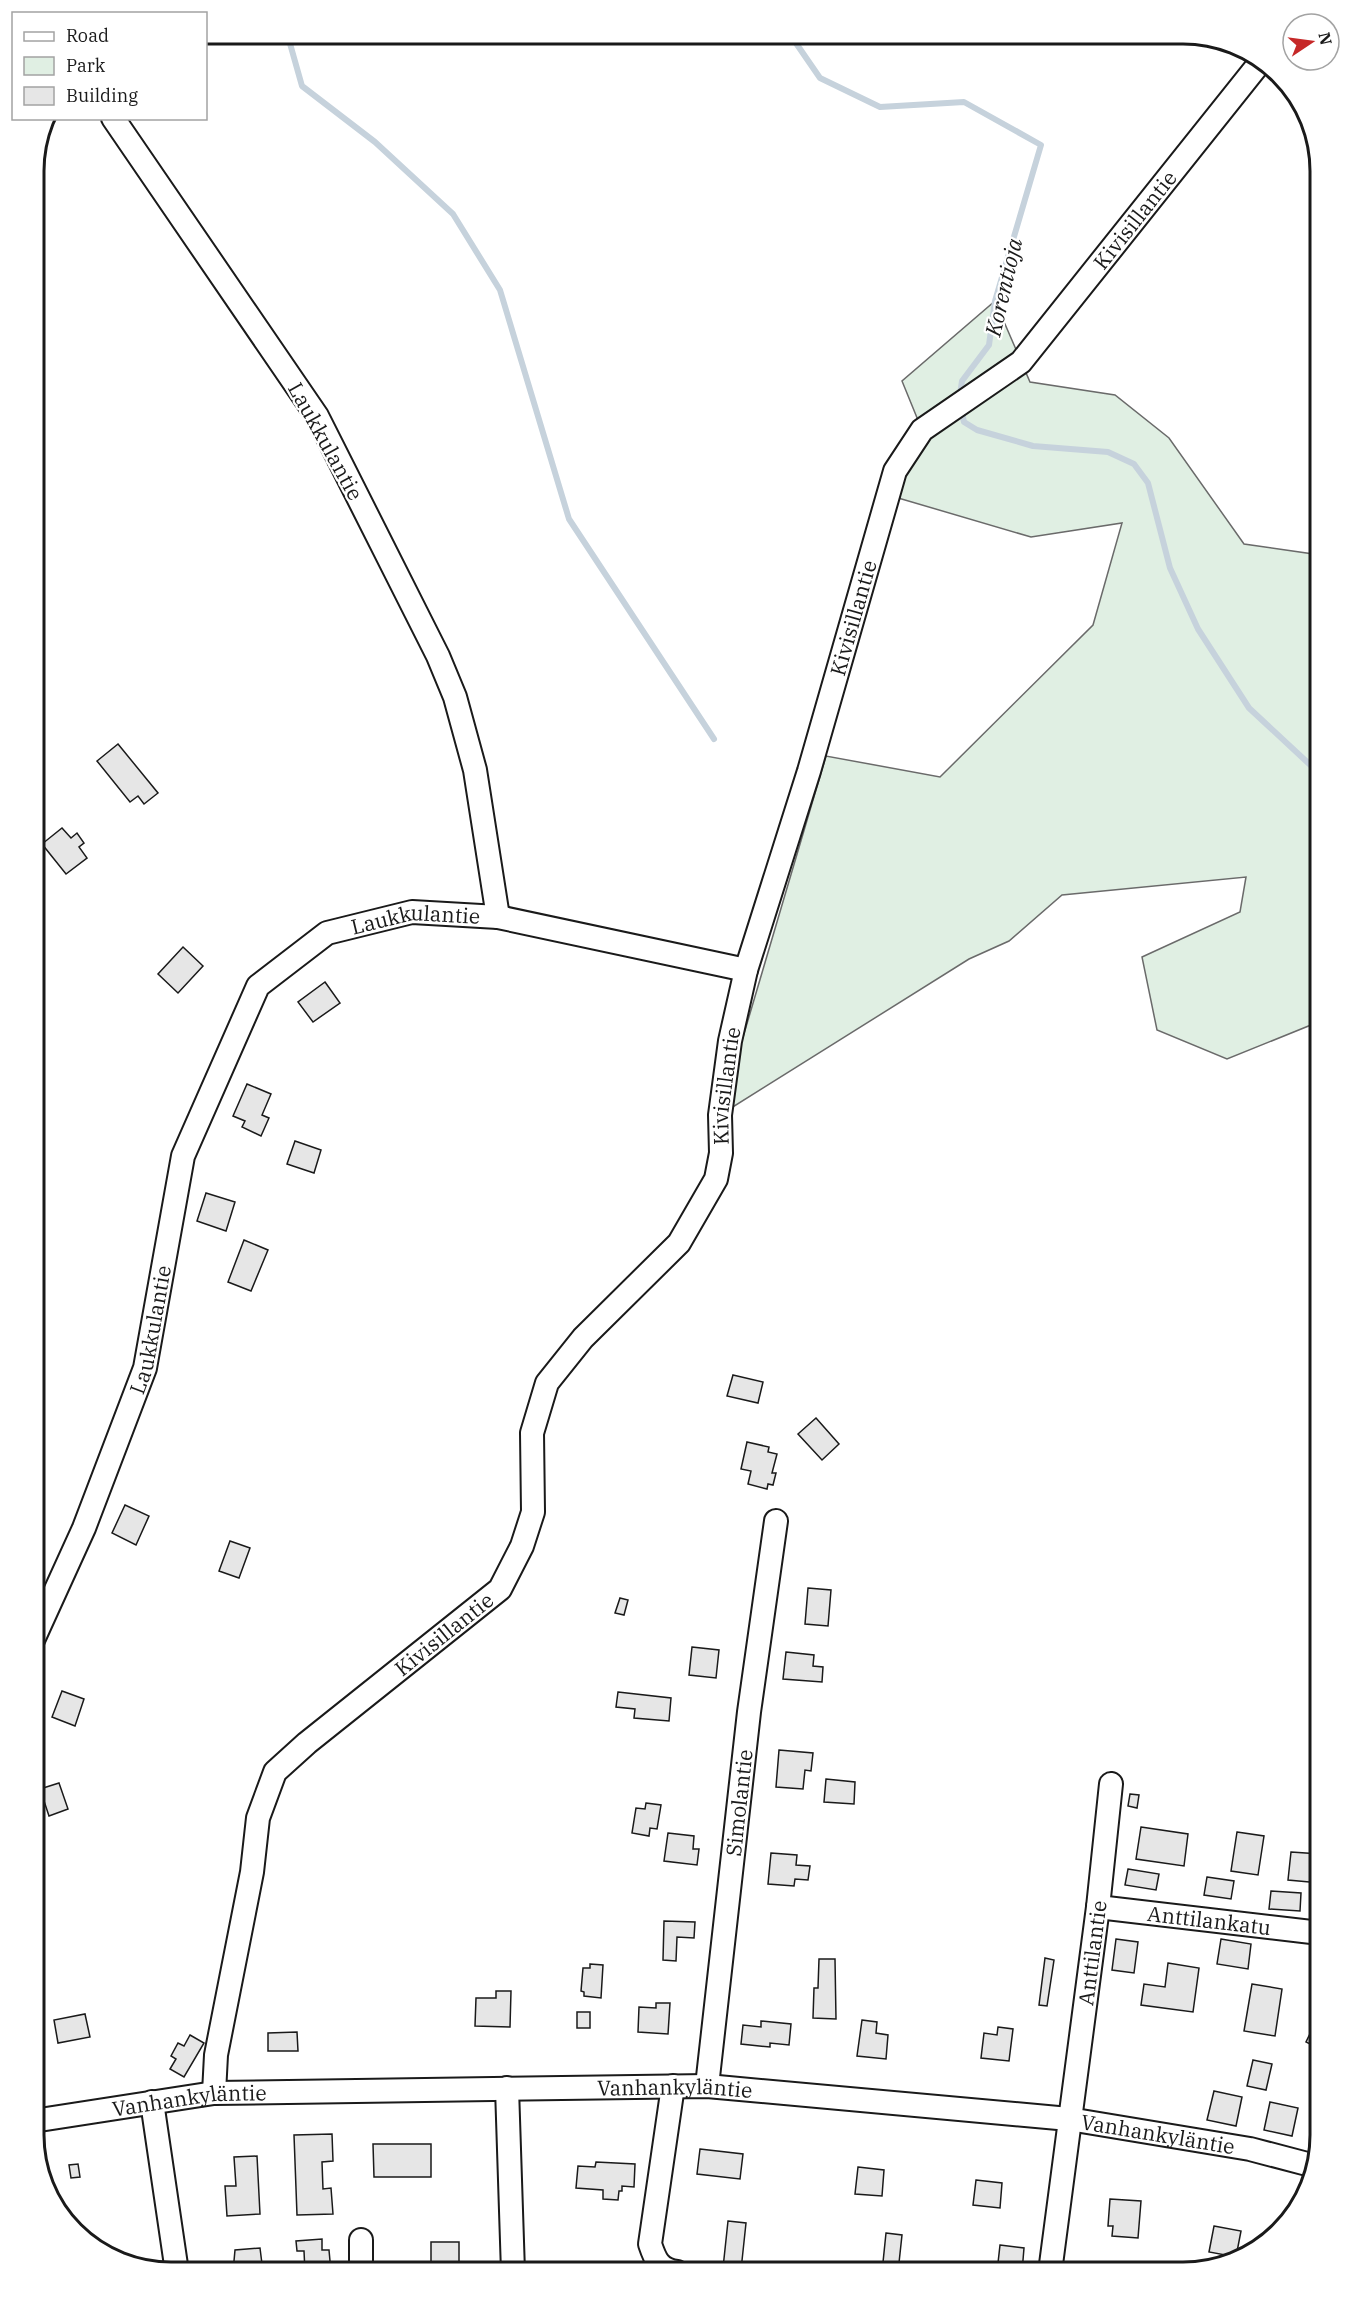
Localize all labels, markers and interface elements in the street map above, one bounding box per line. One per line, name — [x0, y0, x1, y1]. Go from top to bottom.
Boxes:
legend — [12, 12, 207, 120]
north arrow — [1281, 12, 1341, 72]
text: Road — [66, 24, 109, 47]
text: N — [1314, 30, 1337, 47]
text: Park — [66, 54, 106, 77]
text: Building — [66, 84, 138, 107]
street label: Kivisillantie — [1087, 164, 1183, 275]
water label: Korentioja — [977, 235, 1028, 340]
street label: Laukkulantie — [282, 377, 370, 505]
street label: Kivisillantie — [823, 557, 883, 679]
street label: Laukkulantie — [348, 898, 481, 941]
street label: Kivisillantie — [706, 1024, 747, 1145]
street label: Laukkulantie — [122, 1263, 177, 1398]
street label: Kivisillantie — [388, 1586, 499, 1682]
street label: Simolantie — [719, 1748, 759, 1858]
street label: Anttilantie — [1071, 1899, 1113, 2007]
street label: Anttilankatu — [1146, 1899, 1273, 1941]
street label: Vanhankyläntie — [597, 2072, 754, 2104]
street label: Vanhankyläntie — [110, 2078, 267, 2123]
street label: Vanhankyläntie — [1079, 2107, 1237, 2160]

